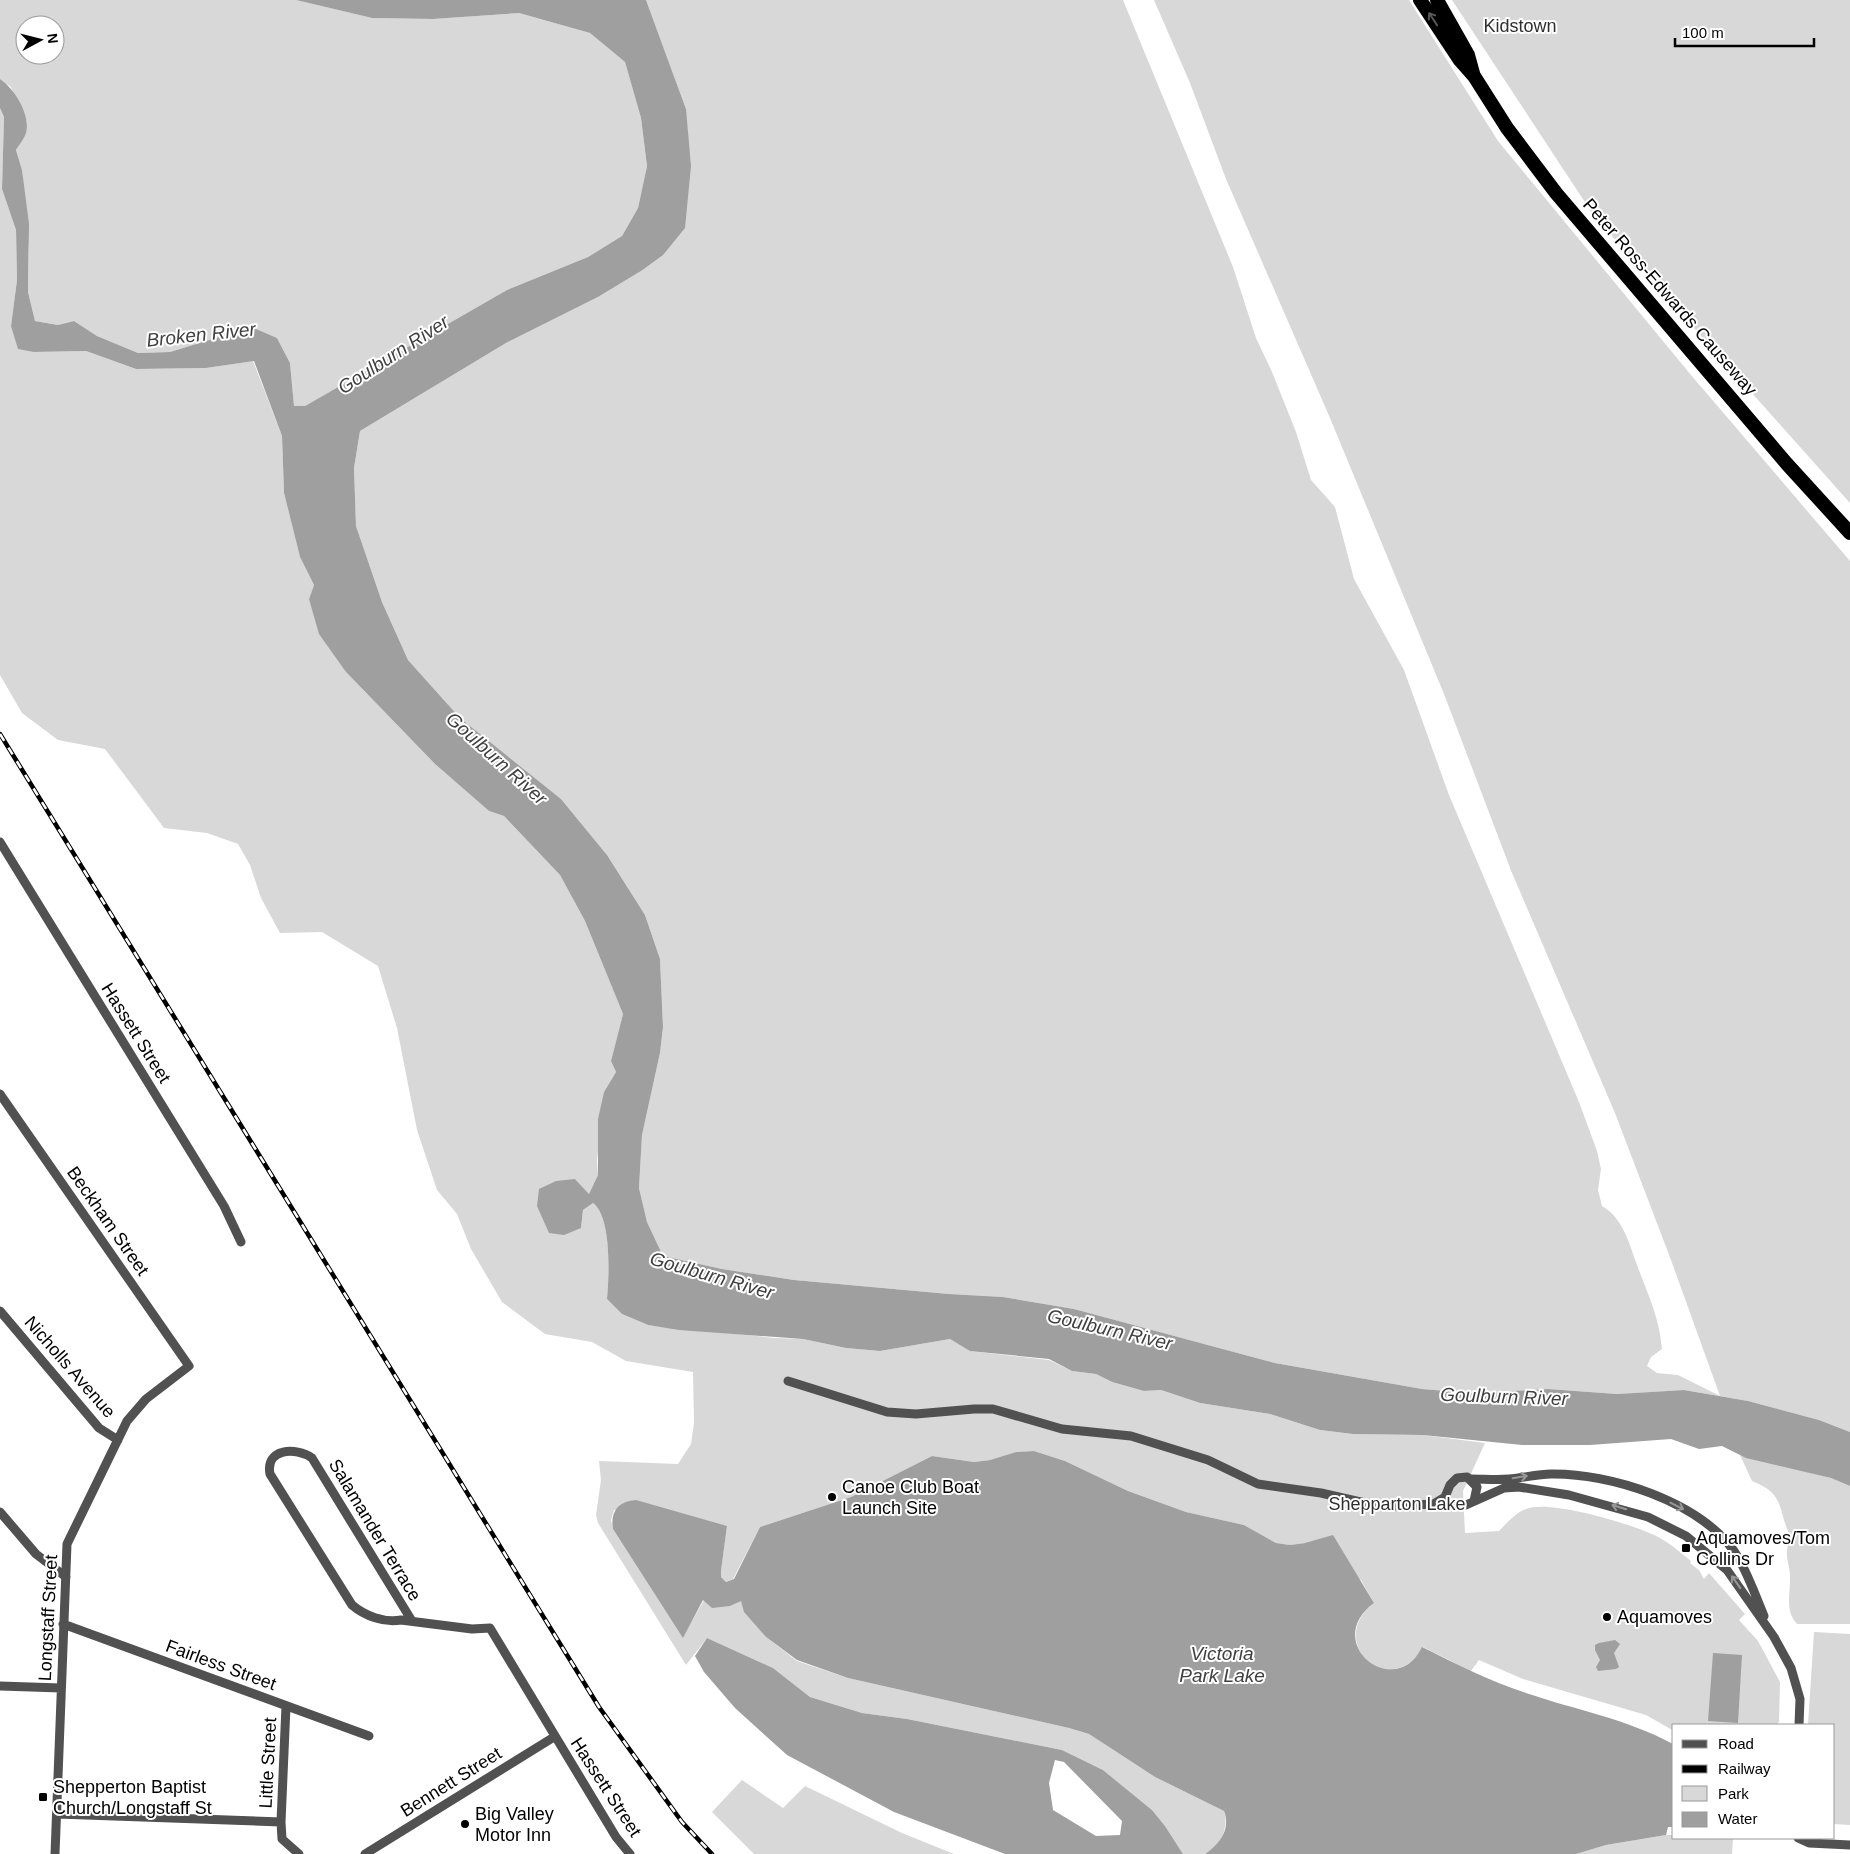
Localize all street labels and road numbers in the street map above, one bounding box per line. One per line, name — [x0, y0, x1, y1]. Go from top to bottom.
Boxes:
street label: Peter Ross-Edwards Causeway — [1579, 195, 1761, 399]
street label: Hassett Street — [97, 979, 175, 1087]
street label: Beckham Street — [63, 1163, 153, 1279]
street label: Nicholls Avenue — [21, 1312, 119, 1422]
street label: Salamander Terrace — [325, 1456, 425, 1604]
street label: Longstaff Street — [35, 1554, 61, 1682]
street label: Fairless Street — [163, 1636, 279, 1694]
street label: Little Street — [256, 1717, 280, 1809]
street label: Hassett Street — [567, 1734, 645, 1840]
street label: Bennett Street — [397, 1743, 505, 1821]

